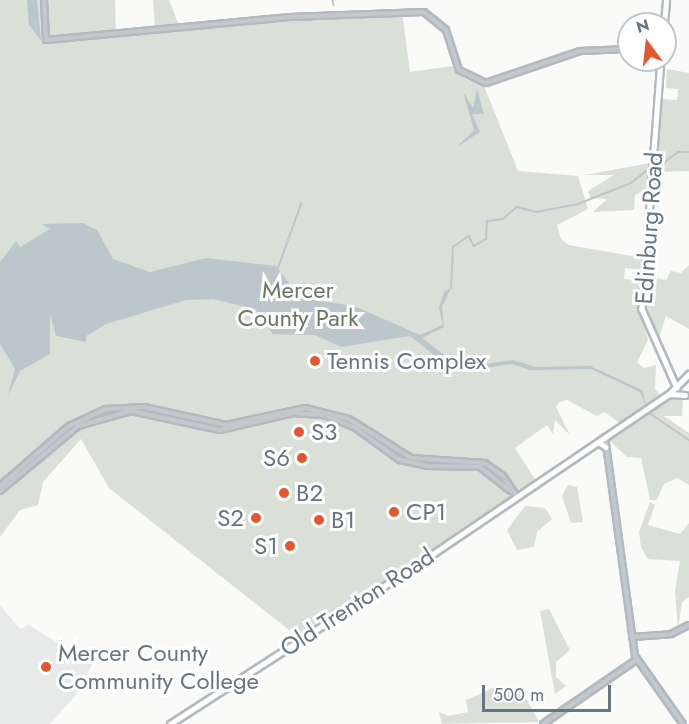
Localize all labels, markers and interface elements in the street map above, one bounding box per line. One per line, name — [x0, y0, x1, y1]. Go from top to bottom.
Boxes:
north arrow — [617, 12, 677, 72]
text: N — [634, 13, 652, 39]
street label: Edinburg Road — [629, 151, 669, 305]
park label: Mercer County Park — [237, 276, 359, 332]
place label: Tennis Complex — [327, 347, 486, 375]
marker: Tennis Complex — [308, 354, 322, 368]
place label: S3 — [311, 418, 337, 446]
marker: S3 — [292, 425, 306, 439]
place label: S6 — [263, 444, 290, 472]
marker: S6 — [295, 451, 309, 465]
place label: B2 — [296, 479, 323, 507]
marker: B2 — [277, 486, 291, 500]
place label: CP1 — [406, 498, 446, 526]
place label: S2 — [217, 504, 244, 532]
marker: CP1 — [387, 505, 401, 519]
place label: B1 — [331, 506, 355, 534]
marker: S2 — [249, 511, 263, 525]
marker: B1 — [312, 513, 326, 527]
place label: S1 — [254, 532, 278, 560]
marker: S1 — [283, 539, 297, 553]
street label: Old Trenton Road — [275, 541, 439, 663]
place label: Mercer County Community College — [58, 639, 259, 695]
marker: Mercer County Community College — [39, 660, 53, 674]
scale bar — [485, 673, 614, 711]
text: 500 m — [493, 682, 544, 708]

